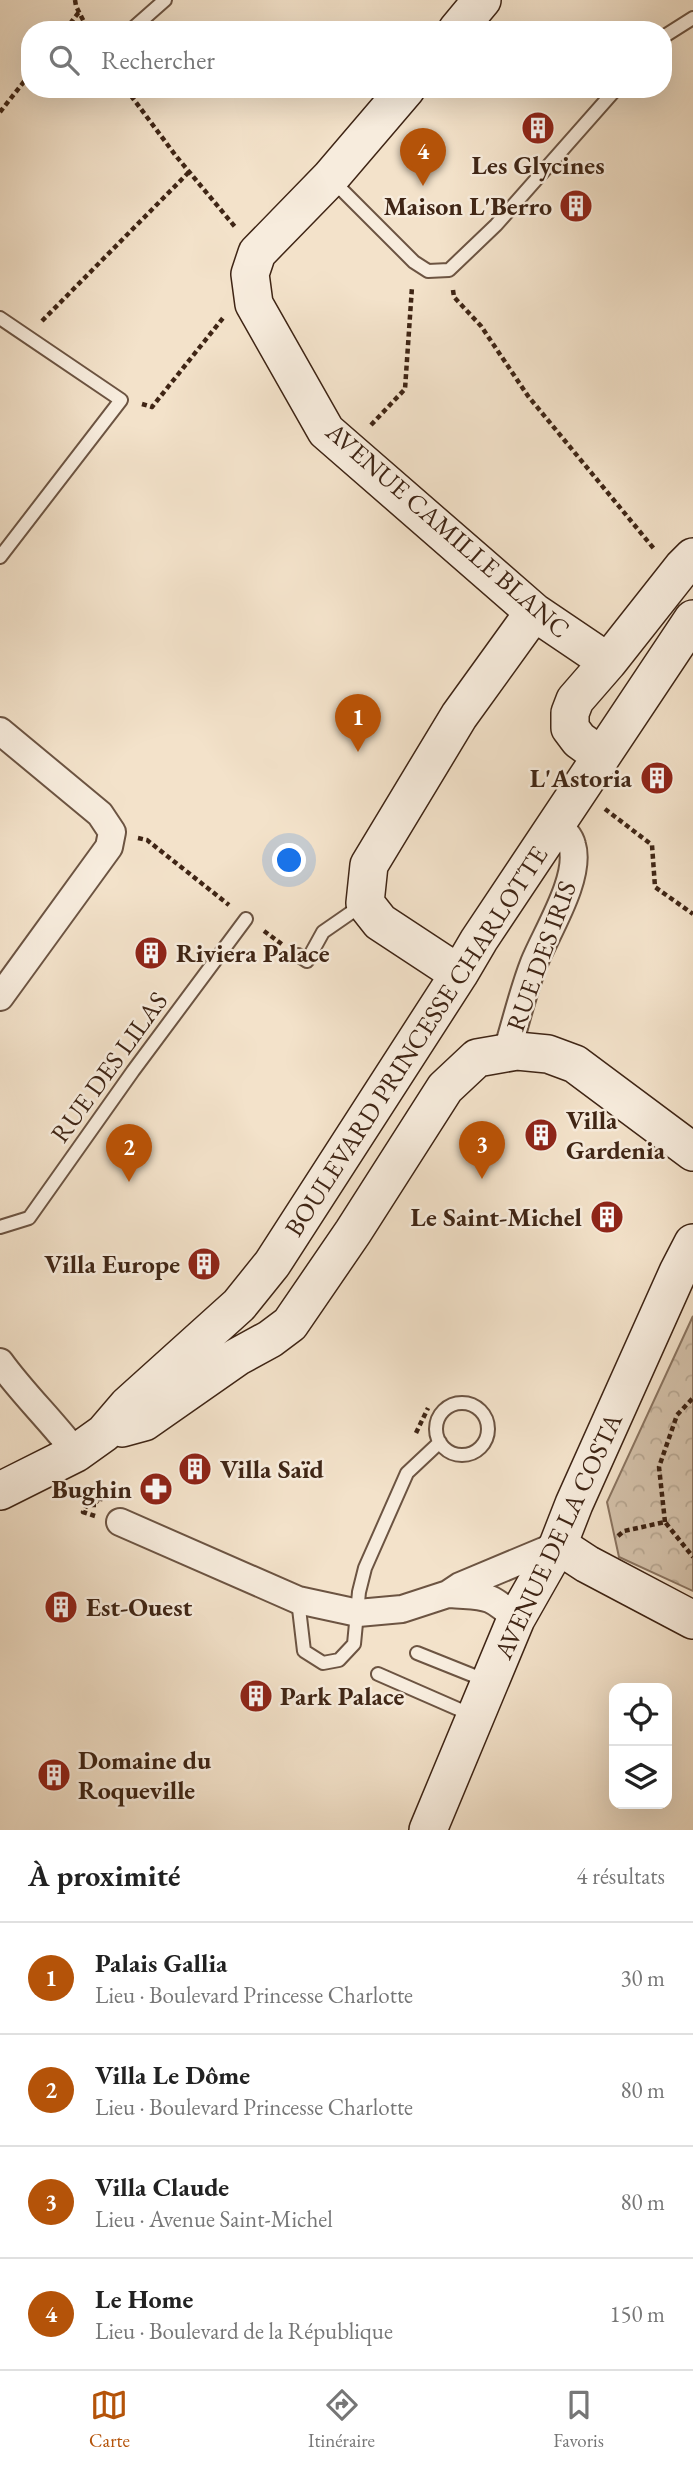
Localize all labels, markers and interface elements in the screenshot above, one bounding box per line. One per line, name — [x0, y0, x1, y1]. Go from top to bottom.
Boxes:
search box — [21, 21, 672, 98]
icon: search — [45, 41, 83, 79]
text: Rechercher — [101, 43, 215, 77]
building icon: Les Glycines — [519, 109, 557, 147]
pin: 4 — [400, 128, 446, 186]
place label: Les Glycines — [471, 148, 605, 182]
building icon: Maison L'Berro — [557, 187, 595, 225]
place label: Maison L'Berro — [384, 189, 552, 223]
street label: AVENUE CAMILLE BLANC — [318, 414, 577, 645]
pin: 1 — [335, 694, 381, 752]
building icon: L'Astoria — [638, 759, 676, 797]
place label: L'Astoria — [530, 761, 633, 795]
street label: BOULEVARD PRINCESSE CHARLOTTE — [277, 839, 555, 1243]
your location — [272, 843, 306, 877]
street label: RUE DES IRIS — [498, 876, 584, 1036]
building icon: Riviera Palace — [132, 934, 170, 972]
place label: Riviera Palace — [176, 936, 330, 970]
street label: RUE DES LILAS — [43, 985, 175, 1149]
place label: Villa Gardenia — [566, 1103, 666, 1167]
building icon: Villa Gardenia — [522, 1116, 560, 1154]
pin: 3 — [459, 1121, 505, 1179]
pin: 2 — [106, 1124, 152, 1182]
building icon: Le Saint-Michel — [588, 1198, 626, 1236]
place label: Le Saint-Michel — [410, 1200, 582, 1234]
building icon: Villa Europe — [185, 1245, 223, 1283]
place label: Villa Europe — [44, 1247, 180, 1281]
street label: AVENUE DE LA COSTA — [486, 1407, 630, 1665]
building icon: Villa Saïd — [176, 1450, 214, 1488]
place label: Villa Saïd — [220, 1452, 325, 1486]
pharmacy icon: Bughin — [137, 1470, 175, 1508]
place label: Bughin — [51, 1472, 132, 1506]
building icon: Est-Ouest — [42, 1588, 80, 1626]
place label: Est-Ouest — [86, 1590, 193, 1624]
building icon: Park Palace — [237, 1677, 275, 1715]
place label: Park Palace — [280, 1679, 405, 1713]
map controls — [609, 1683, 672, 1809]
button: locate — [609, 1683, 672, 1746]
place label: Domaine du Roqueville — [78, 1743, 212, 1807]
button: layers — [609, 1746, 672, 1809]
building icon: Domaine du Roqueville — [35, 1756, 73, 1794]
text: À proximité — [28, 1856, 180, 1895]
text: 4 résultats — [577, 1861, 665, 1891]
text: Palais Gallia — [95, 1946, 227, 1980]
text: 1 — [45, 1963, 57, 1993]
text: 30 m — [620, 1963, 665, 1993]
text: Lieu · Boulevard Princesse Charlotte — [95, 1980, 413, 2010]
text: Villa Le Dôme — [95, 2058, 250, 2092]
text: 2 — [45, 2075, 57, 2105]
text: 80 m — [620, 2075, 665, 2105]
text: Lieu · Boulevard Princesse Charlotte — [95, 2092, 413, 2122]
text: Villa Claude — [95, 2170, 229, 2204]
text: 3 — [45, 2187, 57, 2217]
text: 80 m — [620, 2187, 665, 2217]
text: Lieu · Avenue Saint-Michel — [95, 2204, 333, 2234]
text: Le Home — [95, 2282, 193, 2316]
text: 4 — [45, 2299, 57, 2329]
text: 150 m — [609, 2299, 665, 2329]
text: Lieu · Boulevard de la République — [95, 2316, 393, 2346]
tab: Carte — [89, 2386, 130, 2453]
tab: Itinéraire — [308, 2386, 375, 2453]
tab: Favoris — [553, 2386, 604, 2453]

